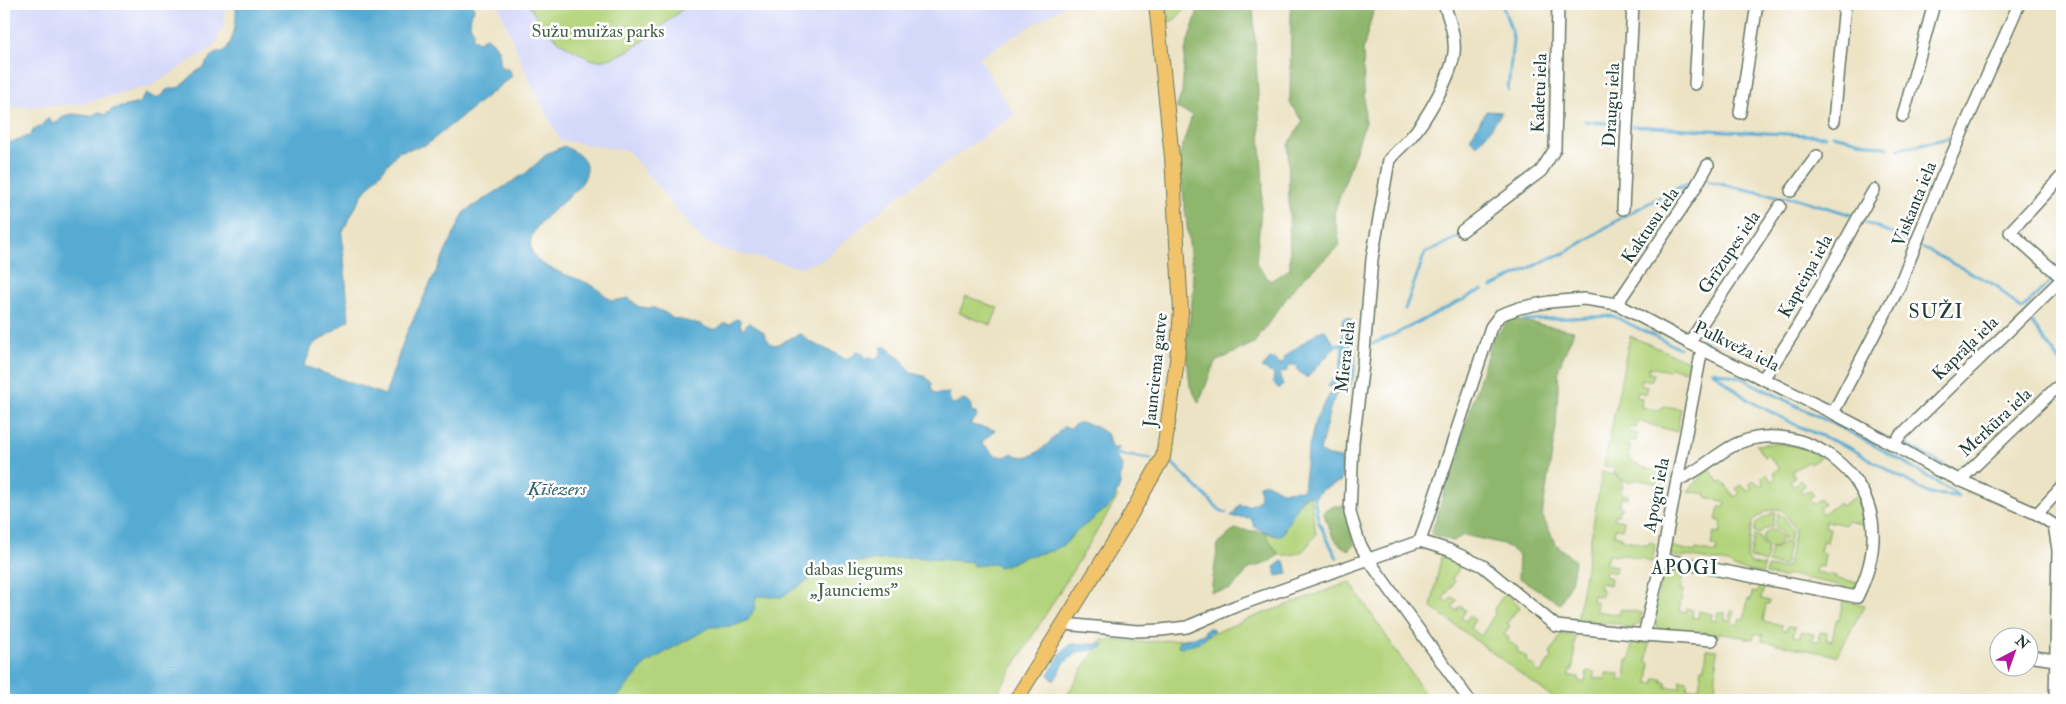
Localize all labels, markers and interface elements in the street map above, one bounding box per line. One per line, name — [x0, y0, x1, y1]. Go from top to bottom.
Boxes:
park label: Sužu muižas parks — [532, 20, 664, 43]
street label: Kadetu iela — [1527, 52, 1552, 133]
street label: Draugu iela — [1598, 62, 1625, 148]
street label: Viskanta iela — [1887, 158, 1942, 250]
street label: Kaktusu iela — [1617, 182, 1685, 268]
street label: Grīzupes iela — [1693, 206, 1766, 298]
street label: Kapteiņa iela — [1773, 230, 1838, 322]
district label: SUŽI — [1909, 298, 1963, 324]
street label: Jaunciema gatve — [1138, 311, 1173, 429]
street label: Kaprāļa iela — [1927, 311, 2004, 386]
street label: Pulkveža iela — [1690, 316, 1784, 377]
street label: Miera iela — [1330, 320, 1361, 394]
street label: Merkūra iela — [1954, 382, 2037, 462]
street label: Apogu iela — [1638, 455, 1675, 535]
water label: Ķīšezers — [527, 477, 587, 501]
district label: APOGI — [1650, 556, 1719, 580]
park label: dabas liegums „Jaunciems” — [805, 558, 903, 602]
north arrow — [1988, 626, 2038, 676]
text: N — [2011, 631, 2033, 653]

